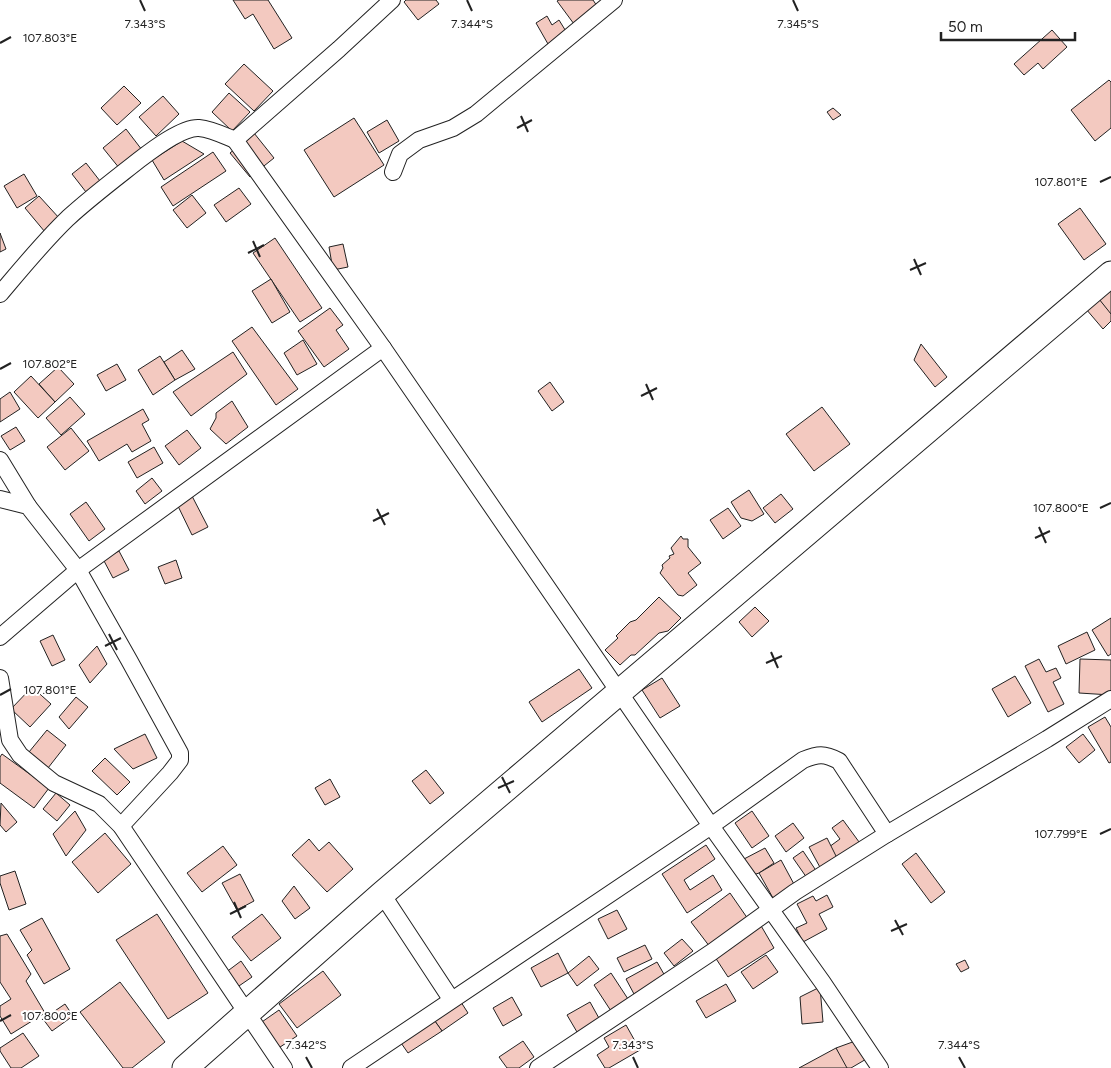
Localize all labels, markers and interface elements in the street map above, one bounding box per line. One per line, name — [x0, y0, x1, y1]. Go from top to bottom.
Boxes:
scale bar — [941, 10, 1075, 42]
text: 7.343°S — [124, 17, 166, 31]
text: 7.344°S — [451, 17, 493, 31]
text: 7.345°S — [777, 17, 819, 31]
text: 50 m — [948, 18, 983, 36]
text: 107.803°E — [23, 31, 77, 45]
text: 107.801°E — [1034, 175, 1088, 189]
text: 107.802°E — [23, 357, 77, 371]
text: 107.800°E — [1033, 501, 1089, 515]
text: 107.801°E — [23, 683, 77, 697]
text: 107.799°E — [1034, 827, 1088, 841]
text: 107.800°E — [22, 1009, 78, 1023]
text: 7.342°S — [285, 1038, 327, 1052]
text: 7.343°S — [612, 1038, 654, 1052]
text: 7.344°S — [938, 1038, 980, 1052]

